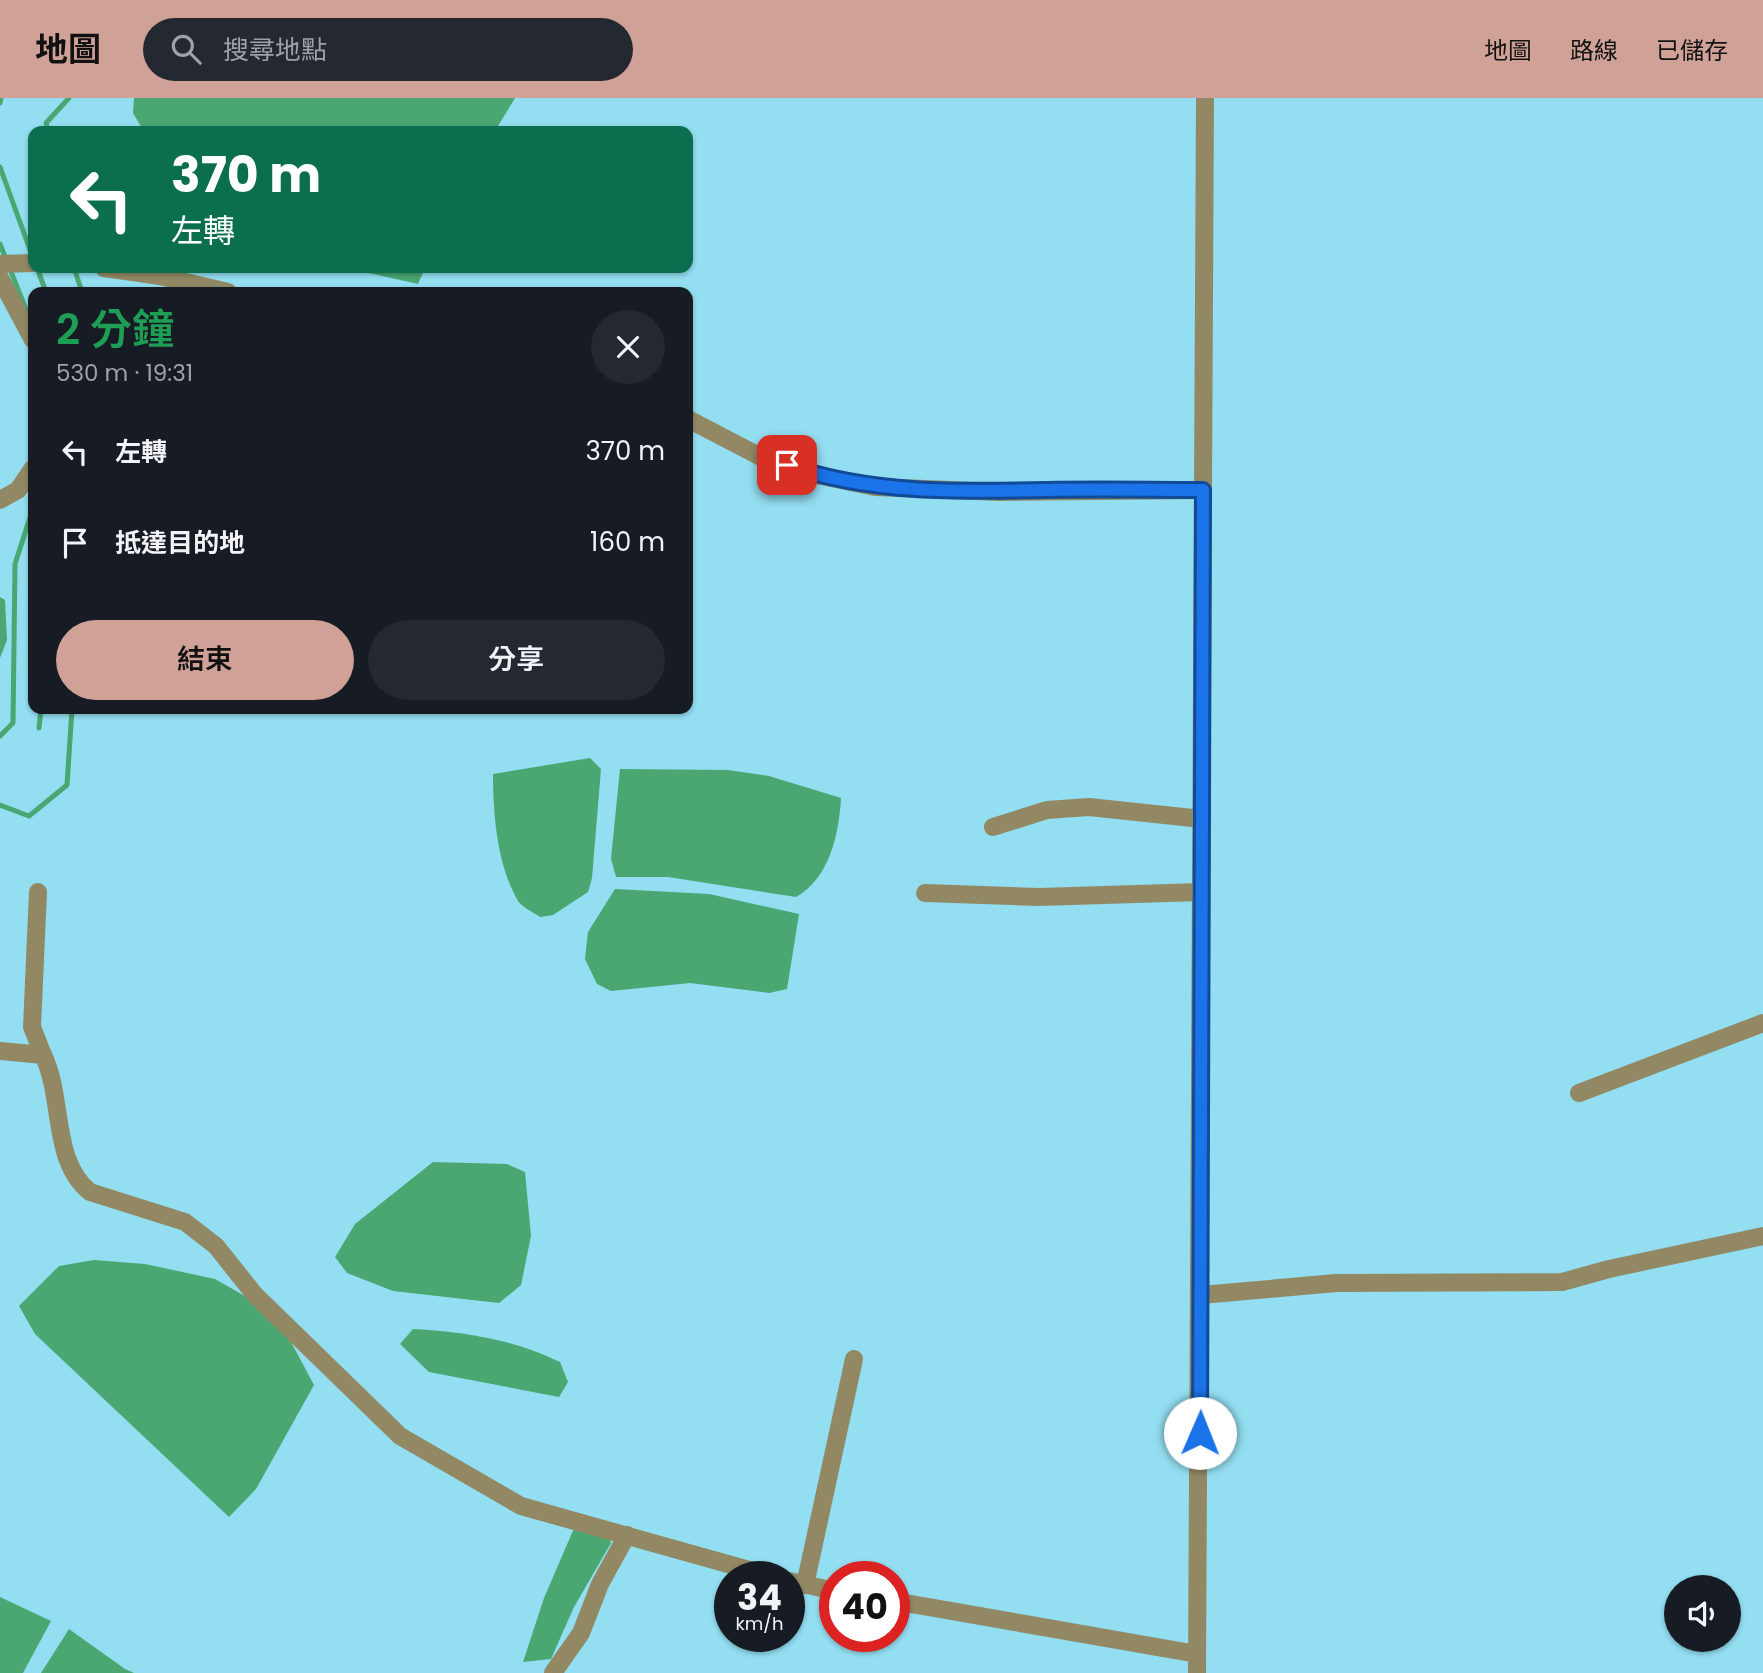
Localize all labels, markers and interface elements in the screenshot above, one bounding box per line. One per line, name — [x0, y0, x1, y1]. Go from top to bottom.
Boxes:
search box — [143, 18, 633, 81]
text: 地圖 — [35, 26, 101, 73]
icon: search — [167, 30, 205, 68]
text: 搜尋地點 — [223, 32, 327, 68]
text: 地圖 — [1484, 34, 1532, 67]
text: 路線 — [1570, 34, 1618, 67]
text: 已儲存 — [1656, 34, 1728, 67]
text: 370 m — [171, 141, 321, 209]
icon: left — [56, 154, 147, 245]
text: 左轉 — [171, 208, 235, 253]
text: 2 分鐘 — [56, 300, 174, 359]
button: close — [591, 310, 665, 384]
text: 530 m · 19:31 — [56, 357, 193, 389]
icon: left — [56, 433, 94, 471]
text: 370 m — [585, 433, 665, 469]
text: 左轉 — [115, 434, 167, 470]
pin — [757, 435, 817, 495]
icon: arrive — [768, 446, 806, 484]
icon: arrive — [56, 524, 94, 562]
text: 160 m — [590, 524, 665, 560]
text: 抵達目的地 — [115, 525, 245, 561]
button: 結束 — [56, 620, 354, 700]
button: 分享 — [368, 620, 665, 700]
position arrow — [1163, 1396, 1237, 1470]
speed limit sign: 40 — [819, 1561, 910, 1652]
text: 34 — [737, 1573, 782, 1622]
map controls — [1664, 1575, 1741, 1652]
button: sound — [1664, 1575, 1741, 1652]
text: km/h — [736, 1611, 783, 1636]

